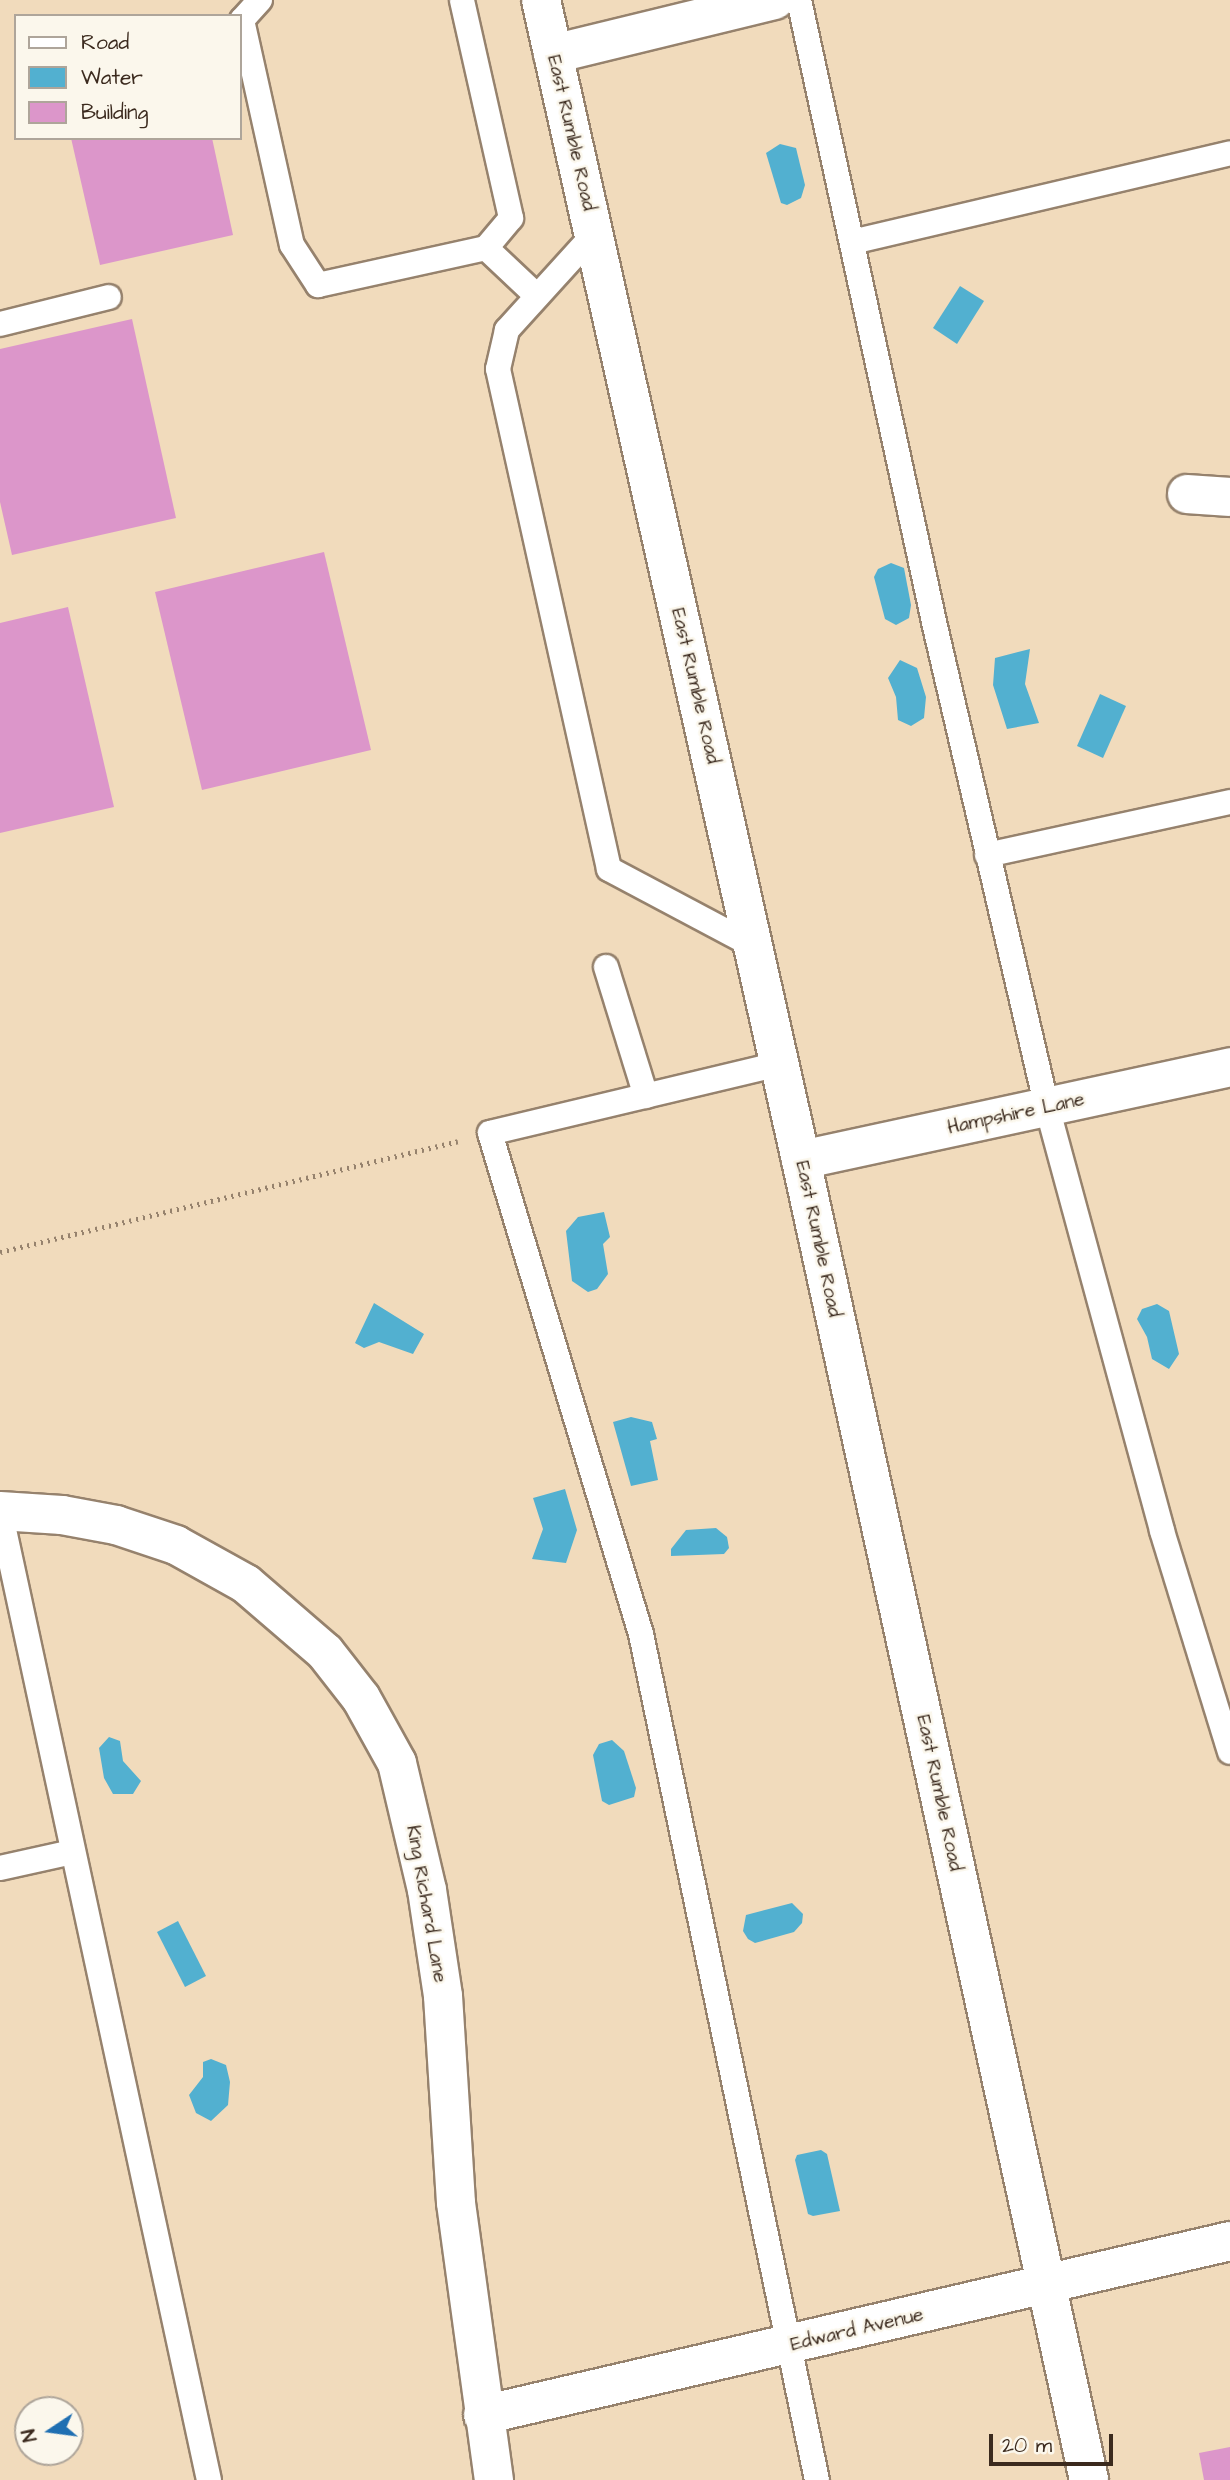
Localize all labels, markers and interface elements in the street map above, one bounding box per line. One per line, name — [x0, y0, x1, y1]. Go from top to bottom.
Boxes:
legend — [14, 14, 242, 140]
text: Road — [81, 28, 129, 57]
street label: East Rumble Road — [542, 53, 600, 213]
text: Water — [81, 63, 143, 92]
text: Building — [81, 98, 148, 127]
street label: East Rumble Road — [666, 606, 724, 766]
street label: Hampshire Lane — [945, 1088, 1087, 1140]
street label: East Rumble Road — [790, 1159, 846, 1319]
street label: East Rumble Road — [911, 1713, 967, 1873]
street label: King Richard Lane — [401, 1824, 451, 1984]
street label: Edward Avenue — [788, 2304, 926, 2356]
north arrow — [14, 2396, 84, 2466]
scale bar — [992, 2420, 1116, 2464]
text: N — [16, 2427, 44, 2444]
text: 20 m — [1002, 2431, 1052, 2460]

